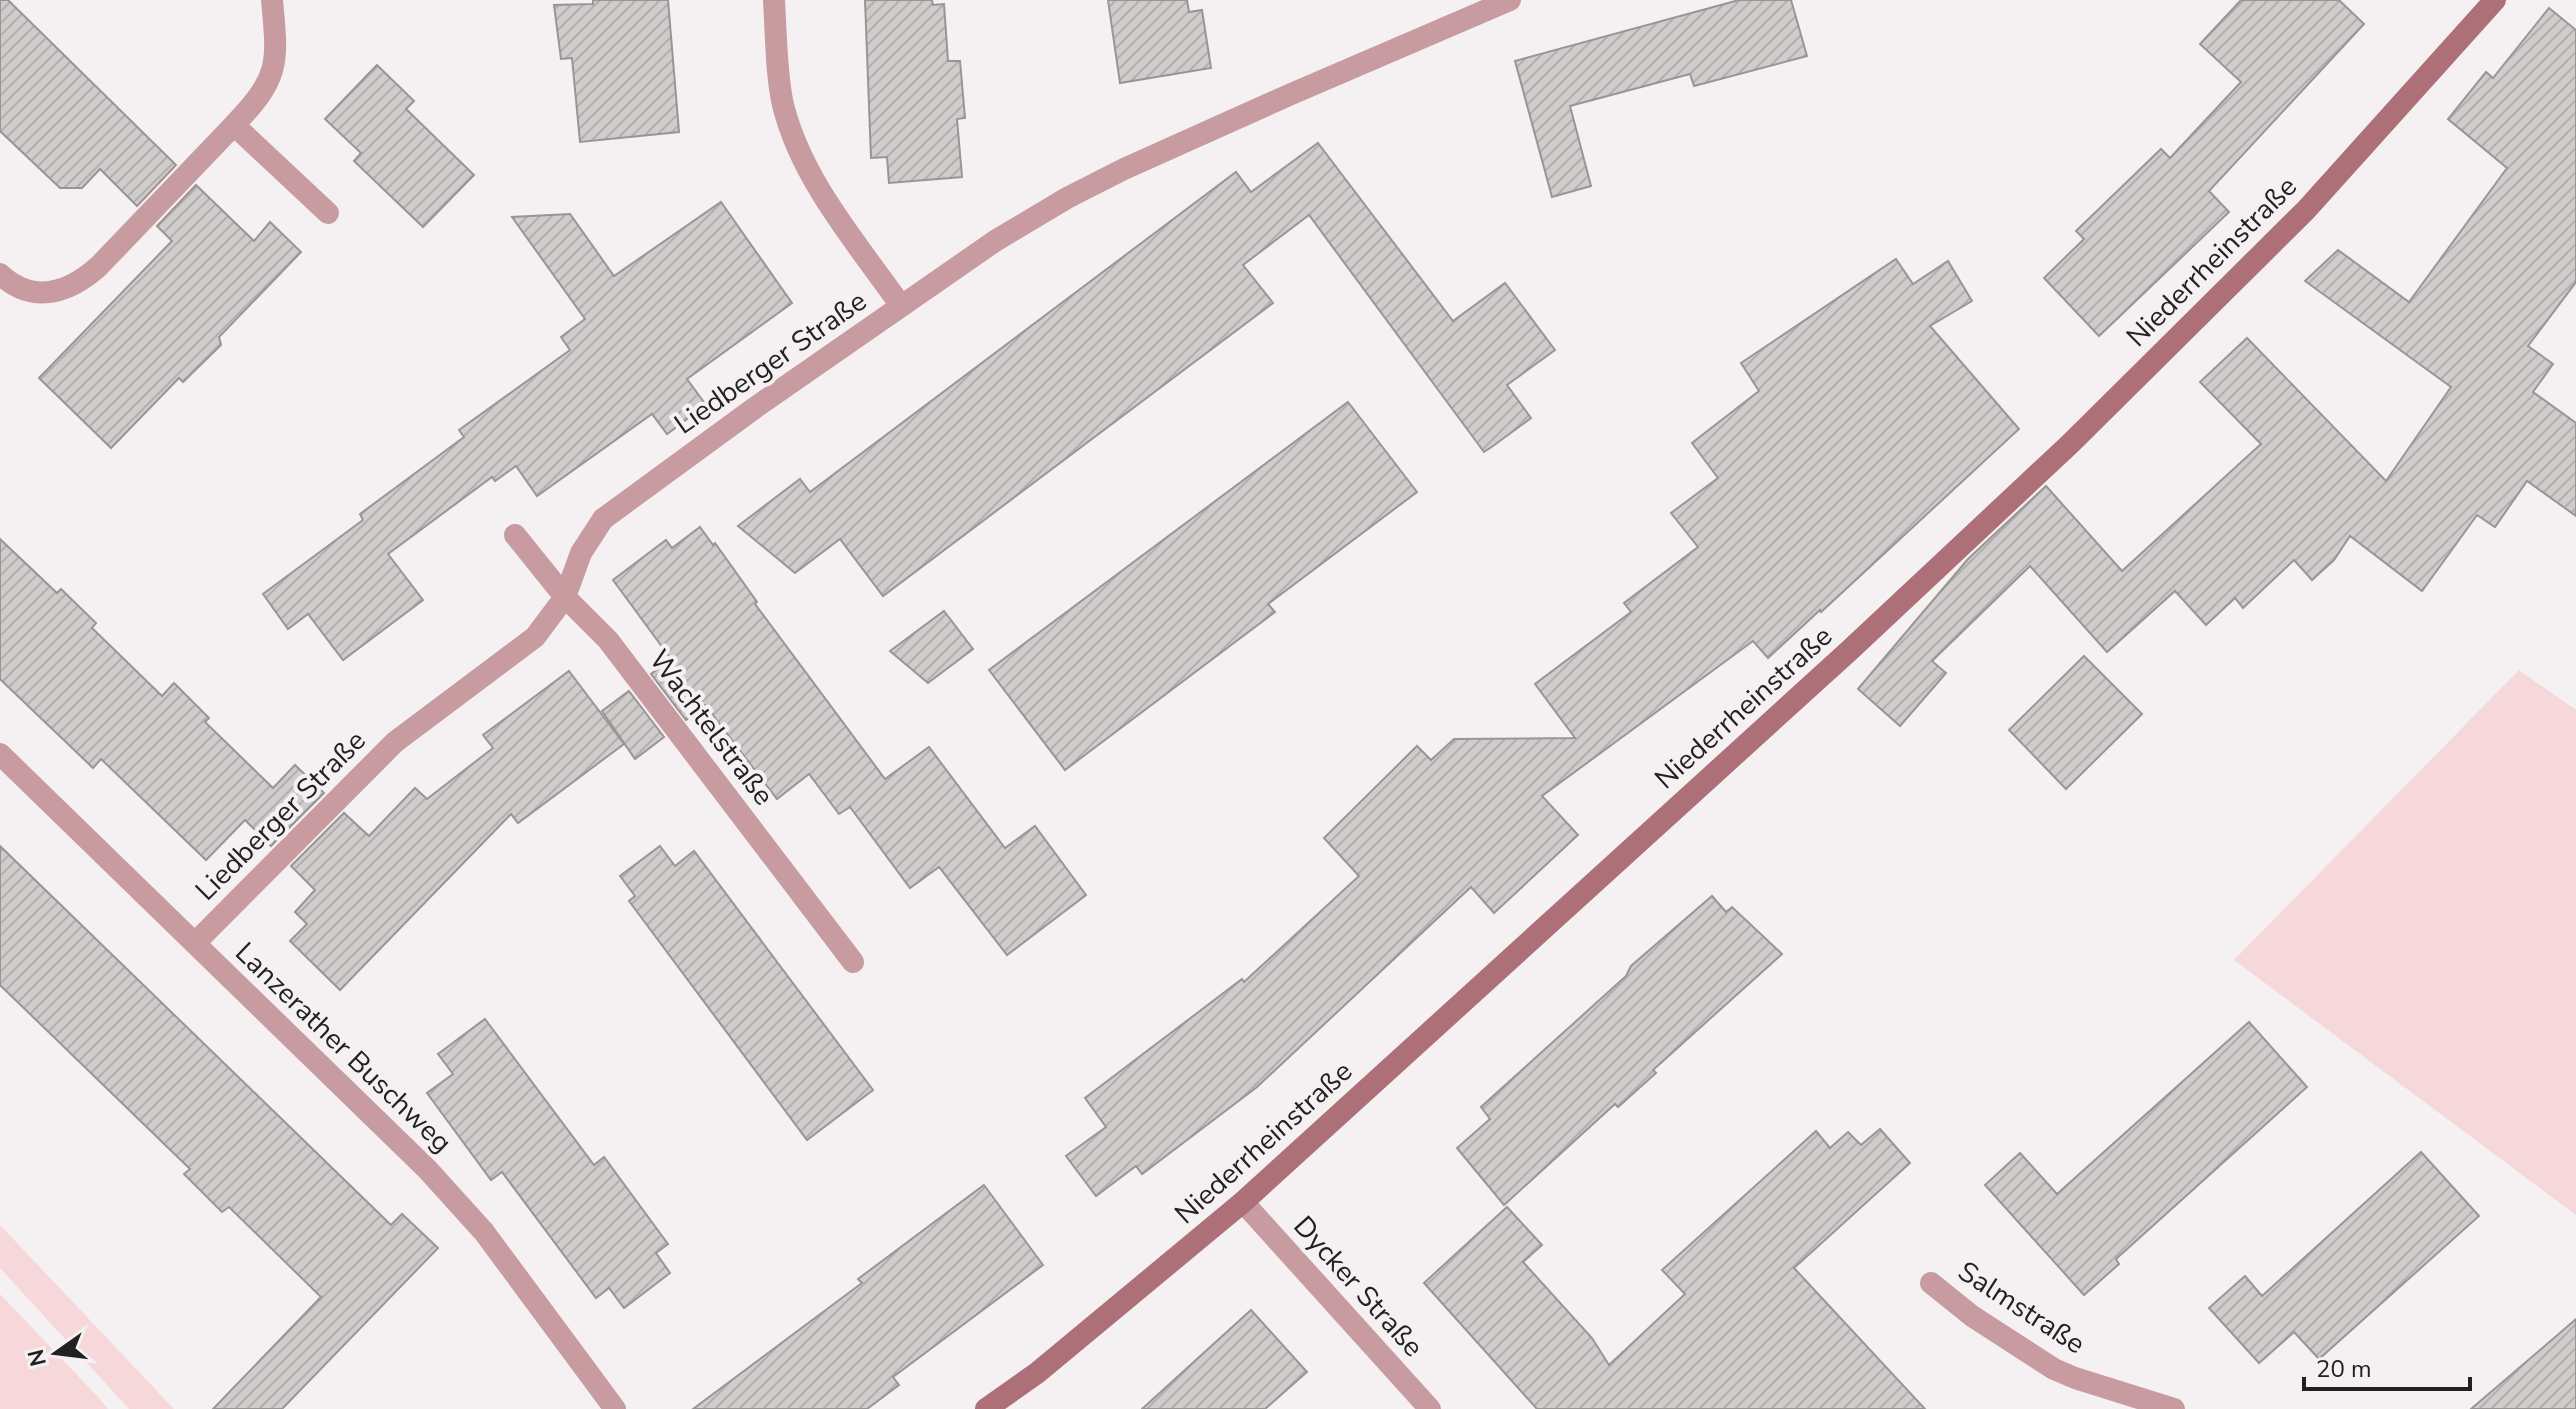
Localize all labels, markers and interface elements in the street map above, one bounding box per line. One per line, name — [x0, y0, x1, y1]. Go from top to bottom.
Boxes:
street label: Niederrheinstraße — [2118, 168, 2305, 355]
street label: Liedberger Straße — [667, 282, 874, 443]
street label: Niederrheinstraße — [1647, 618, 1841, 798]
street label: Wachtelstraße — [640, 642, 782, 813]
street label: Liedberger Straße — [187, 722, 374, 909]
street label: Lanzerather Buschweg — [227, 934, 460, 1161]
street label: Niederrheinstraße — [1167, 1053, 1361, 1233]
street label: Dycker Straße — [1285, 1208, 1432, 1365]
street label: Salmstraße — [1951, 1253, 2092, 1363]
north arrow — [16, 1313, 96, 1393]
scale bar — [2304, 1341, 2470, 1391]
text: N — [21, 1346, 54, 1369]
text: 20 m — [2316, 1353, 2372, 1385]

